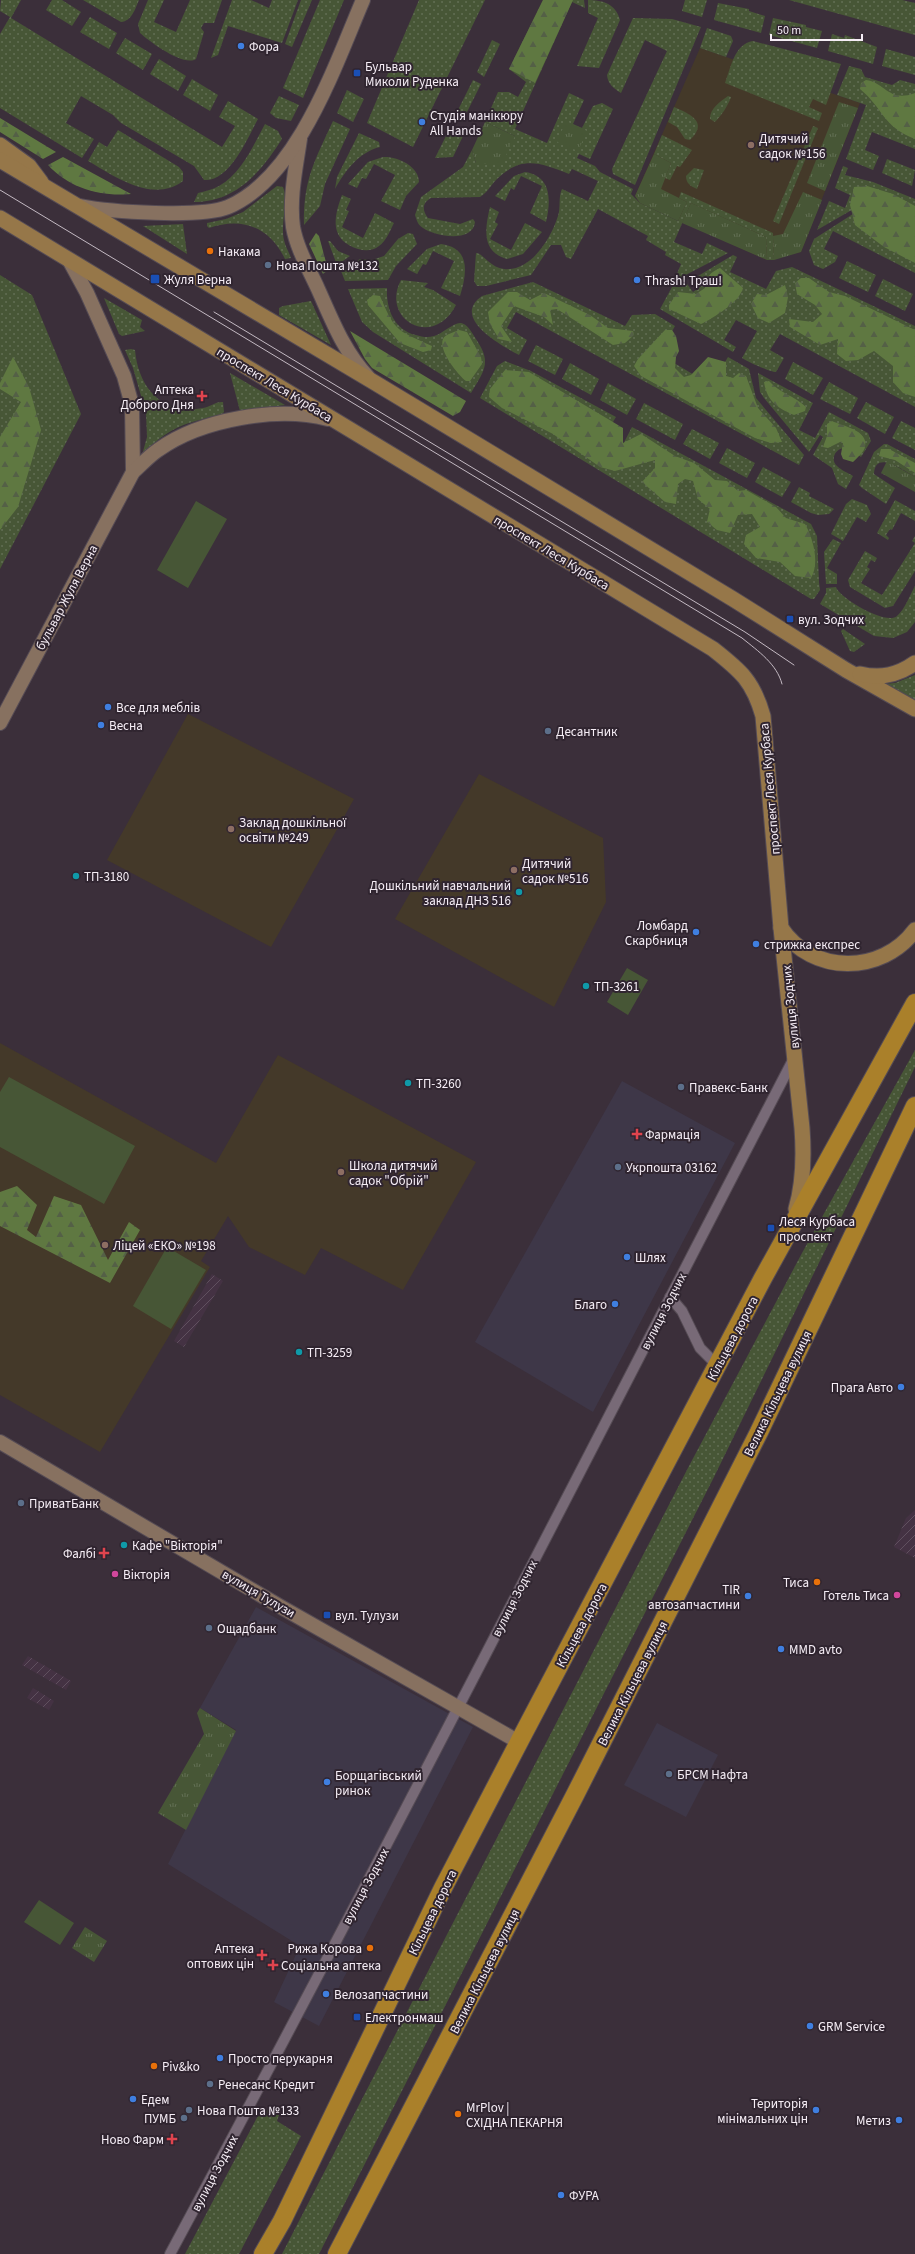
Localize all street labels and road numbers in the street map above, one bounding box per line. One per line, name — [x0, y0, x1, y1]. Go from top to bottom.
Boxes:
street label: проспект Леся Курбаса — [213, 343, 336, 427]
street label: проспект Леся Курбаса — [490, 511, 613, 595]
street label: бульвар Жуля Верна — [31, 542, 102, 653]
street label: проспект Леся Курбаса — [755, 722, 785, 855]
street label: вулиця Зодчих — [778, 964, 804, 1050]
street label: вулиця Зодчих — [637, 1270, 691, 1353]
street label: Кільцева дорога — [703, 1293, 763, 1384]
street label: Велика Кільцева вулиця — [740, 1327, 816, 1459]
street label: вулиця Зодчих — [488, 1557, 542, 1640]
street label: вулиця Тулузи — [219, 1566, 298, 1622]
street label: Кільцева дорога — [552, 1580, 612, 1671]
street label: Велика Кільцева вулиця — [594, 1618, 672, 1749]
street label: вулиця Зодчих — [338, 1845, 394, 1928]
street label: Кільцева дорога — [404, 1867, 461, 1958]
street label: Велика Кільцева вулиця — [446, 1906, 524, 2037]
street label: вулиця Зодчих — [187, 2132, 243, 2215]

